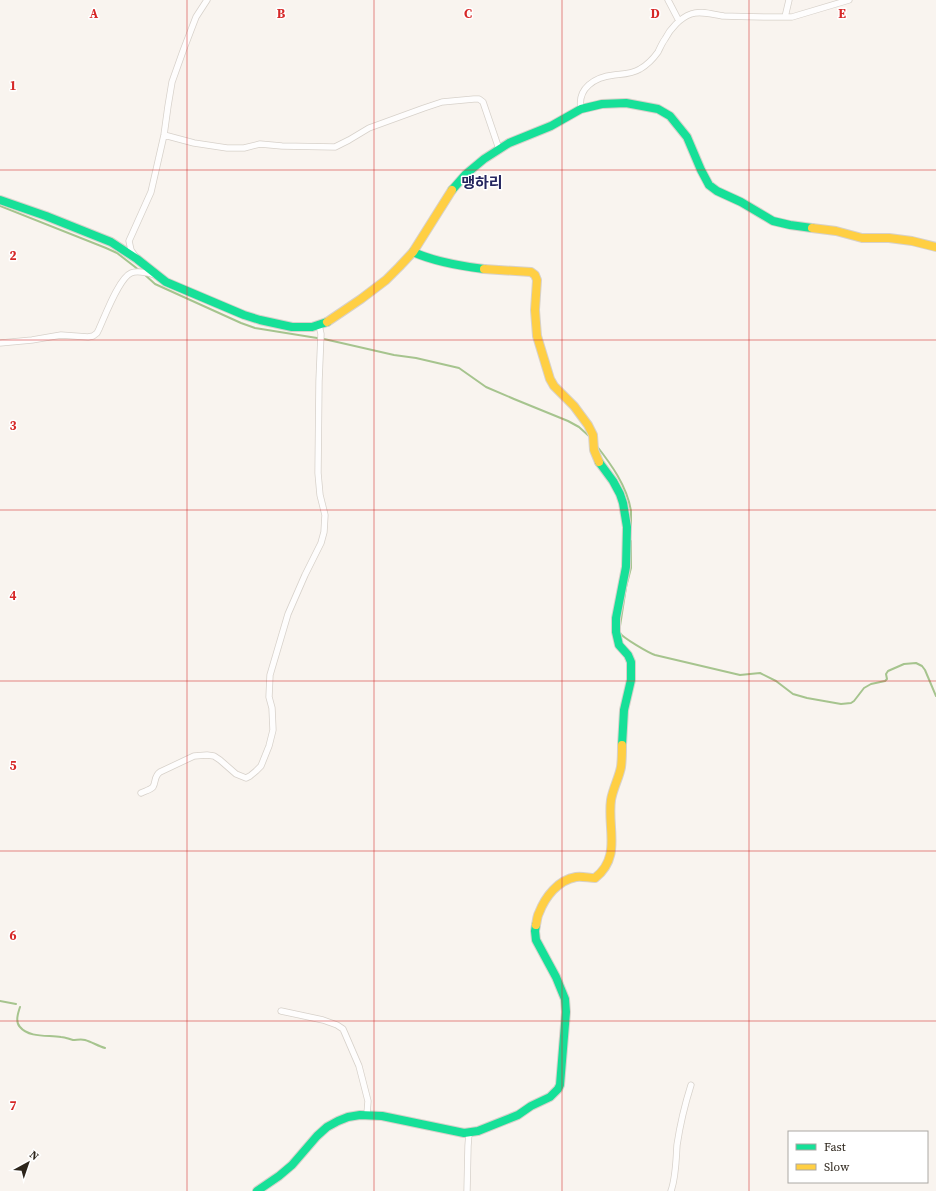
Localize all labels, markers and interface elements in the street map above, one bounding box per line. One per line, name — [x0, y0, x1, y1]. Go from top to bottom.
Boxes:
text: A — [90, 5, 99, 22]
text: B — [277, 5, 286, 22]
text: C — [464, 5, 472, 22]
text: D — [650, 5, 660, 22]
text: E — [838, 5, 846, 22]
text: 1 — [9, 77, 17, 94]
district label: 맹하리 — [461, 172, 503, 193]
text: 2 — [9, 247, 17, 264]
text: 3 — [9, 417, 17, 434]
text: 4 — [9, 587, 17, 604]
text: 5 — [9, 757, 17, 774]
text: 6 — [9, 927, 17, 944]
text: 7 — [9, 1097, 17, 1114]
legend — [788, 1131, 928, 1183]
text: Fast — [824, 1139, 846, 1155]
north arrow — [8, 1143, 48, 1183]
text: N — [26, 1147, 42, 1164]
text: Slow — [824, 1159, 850, 1175]

